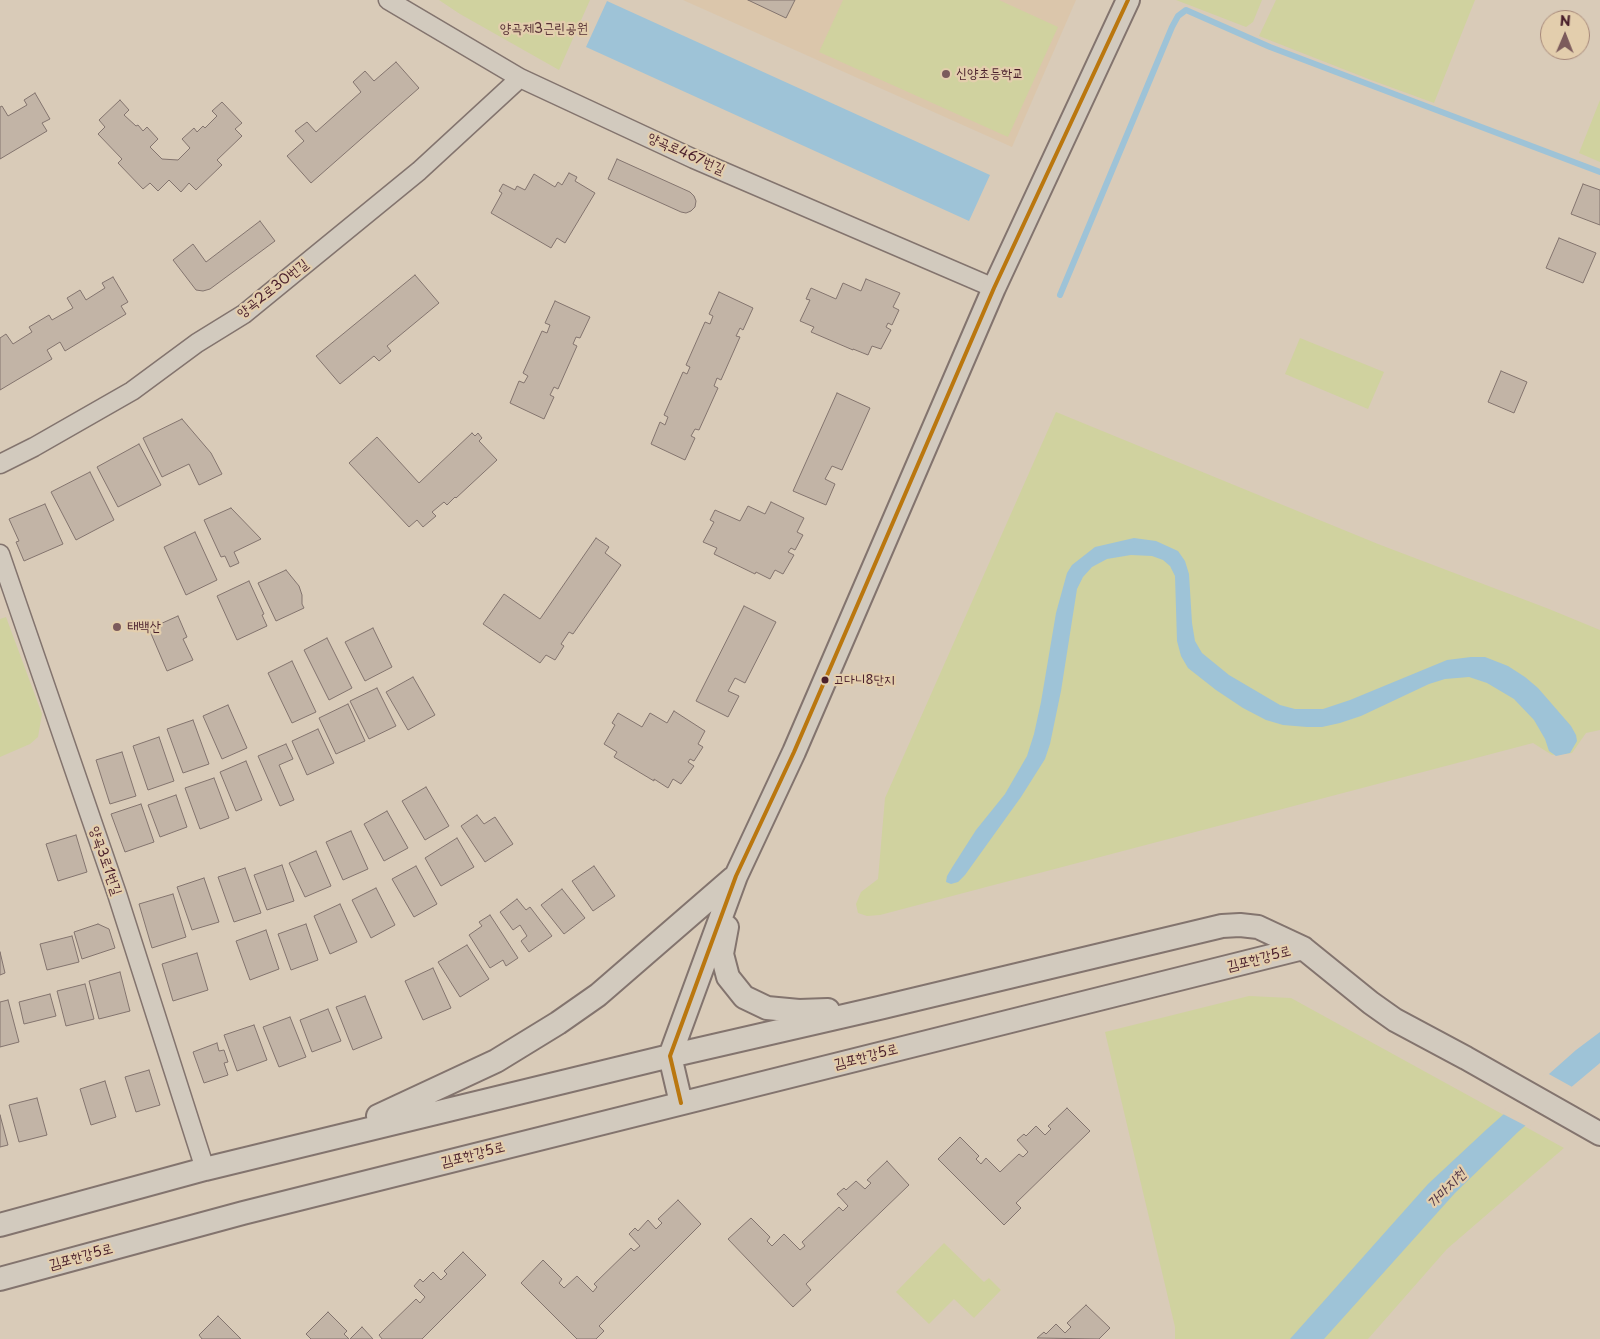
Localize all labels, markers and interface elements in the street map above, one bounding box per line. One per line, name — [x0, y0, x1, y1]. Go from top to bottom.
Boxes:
north arrow — [1540, 10, 1590, 60]
text: N — [1560, 10, 1571, 31]
park label: 양곡제3근린공원 — [500, 21, 588, 37]
place label: 신양초등학교 — [956, 66, 1024, 82]
marker: 신양초등학교 — [940, 68, 952, 80]
street label: 양곡로467번길 — [645, 130, 727, 178]
street label: 양곡2로30번길 — [234, 256, 312, 322]
place label: 태백산 — [127, 619, 161, 635]
marker: 태백산 — [111, 621, 123, 633]
place label: 고다니8단지 — [834, 672, 894, 688]
marker: 고다니8단지 — [820, 675, 830, 685]
street label: 양곡3로1번길 — [85, 824, 125, 898]
street label: 김포한강5로 — [1225, 943, 1293, 975]
street label: 김포한강5로 — [832, 1041, 900, 1073]
street label: 김포한강5로 — [439, 1139, 507, 1171]
water label: 가마지천 — [1424, 1165, 1470, 1213]
street label: 김포한강5로 — [47, 1240, 115, 1274]

